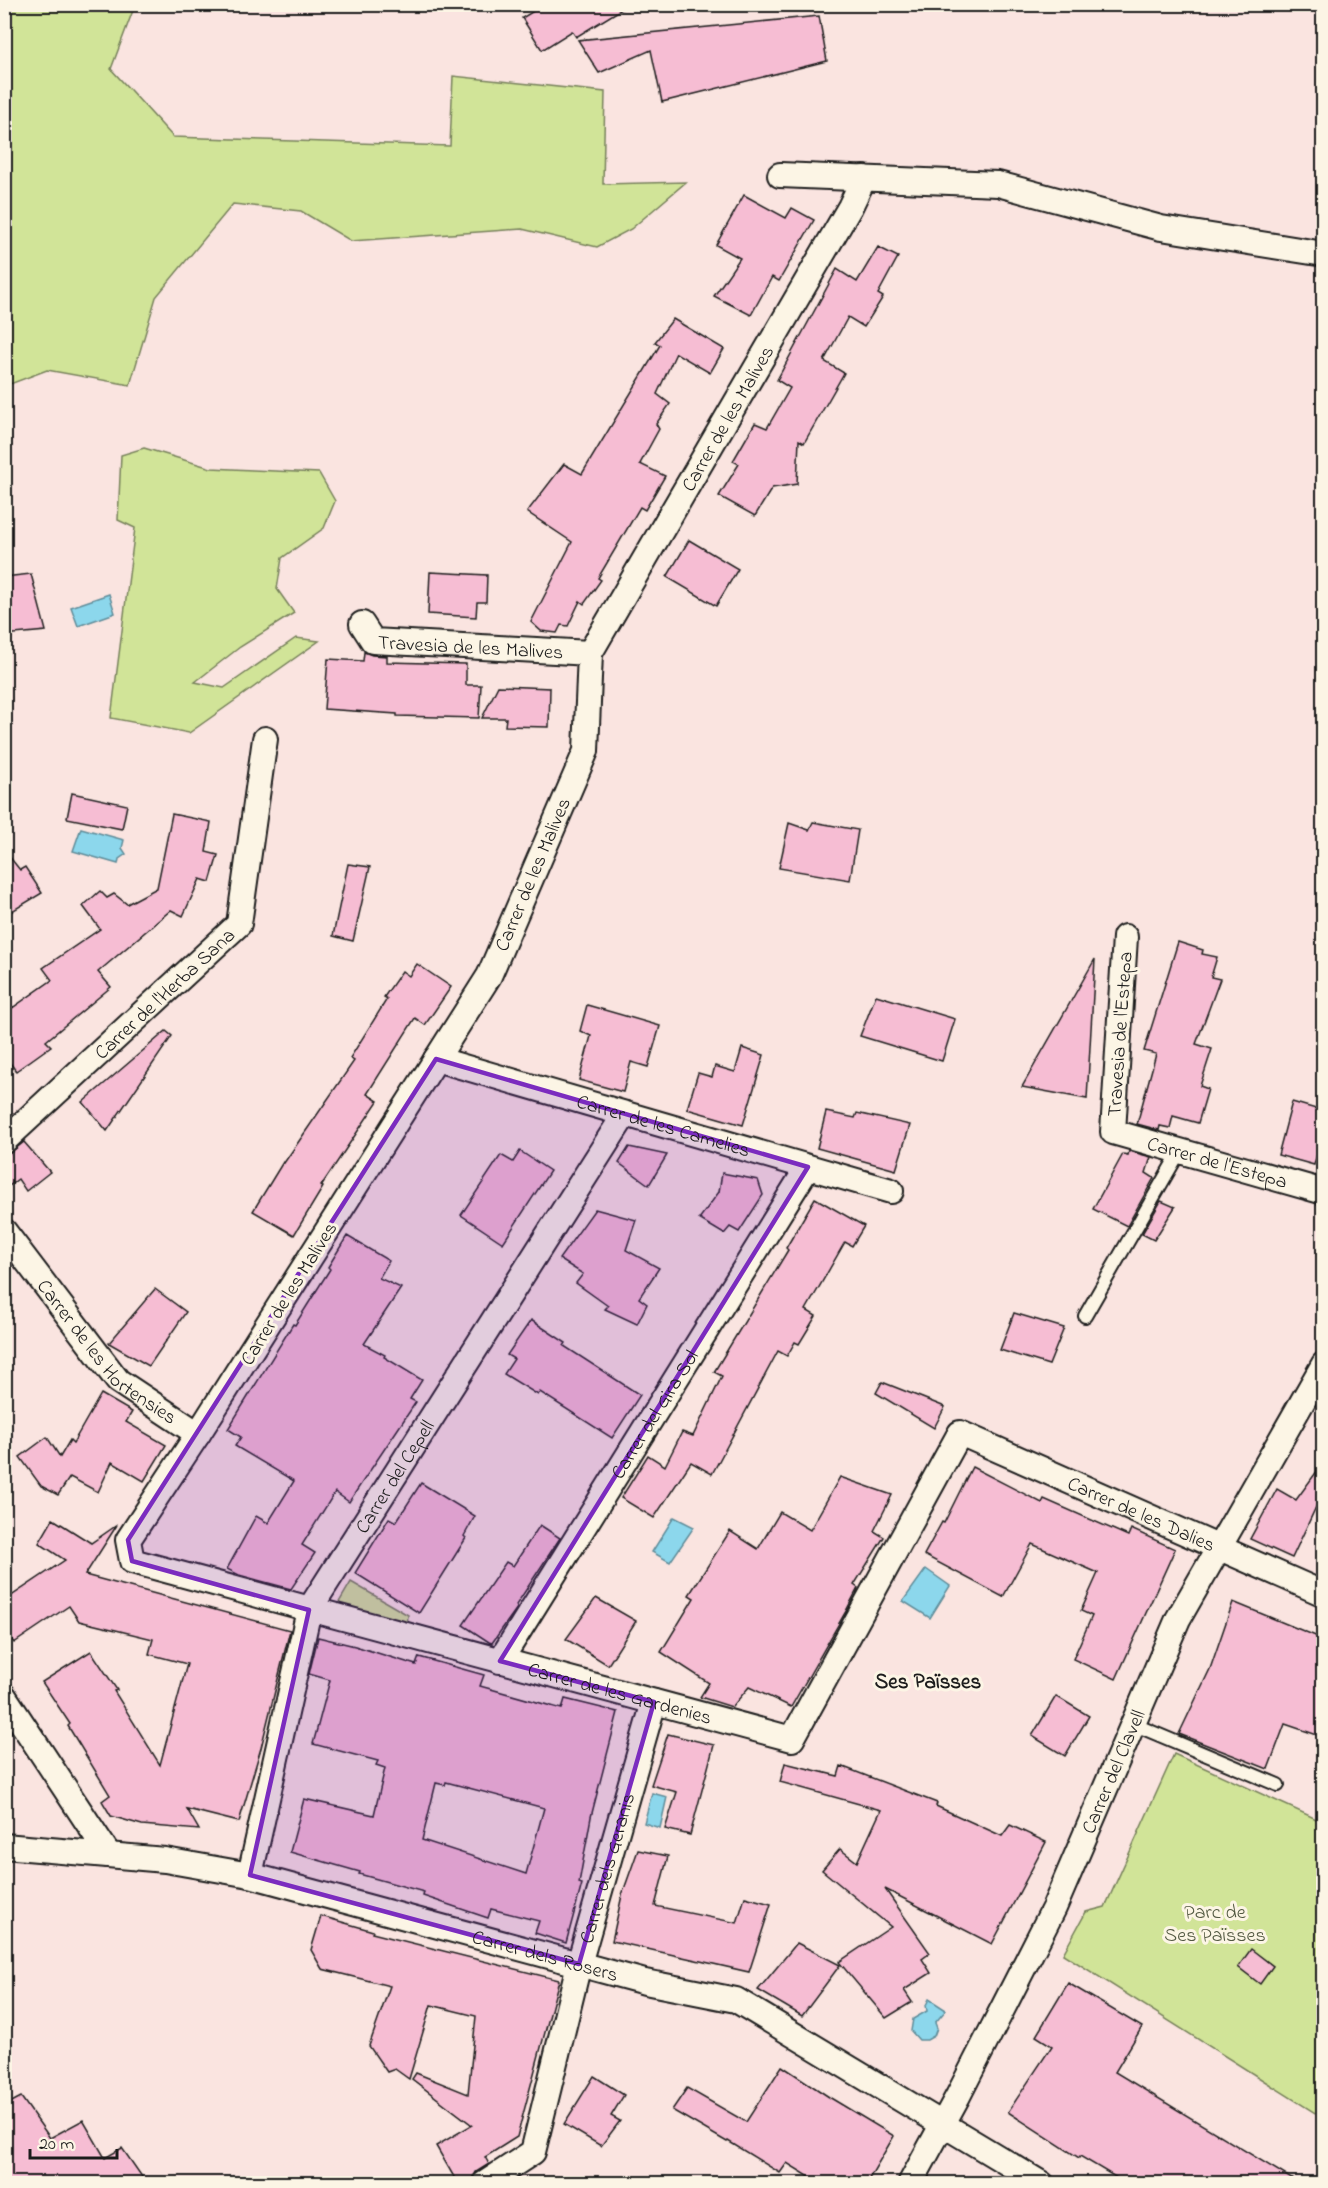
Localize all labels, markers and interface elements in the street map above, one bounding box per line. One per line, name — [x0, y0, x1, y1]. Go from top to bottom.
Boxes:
street label: Carrer de les Malives — [676, 341, 783, 498]
street label: Travesia de les Malives — [377, 629, 564, 668]
street label: Carrer de les Malives — [489, 794, 580, 956]
street label: Carrer de l'Herba Sana — [89, 922, 243, 1068]
street label: Travesia de l'Estepa — [1101, 951, 1142, 1118]
street label: Carrer de les Camelies — [573, 1088, 753, 1166]
street label: Carrer de l'Estepa — [1143, 1130, 1290, 1198]
street label: Carrer de les Malives — [234, 1217, 346, 1372]
street label: Carrer de les Hortensies — [29, 1274, 182, 1433]
street label: Carrer del Gira Sol — [605, 1345, 707, 1486]
street label: Carrer del Cepell — [349, 1415, 443, 1540]
street label: Carrer de les Dalies — [1062, 1470, 1219, 1561]
street label: Carrer de les Gardenies — [524, 1656, 715, 1734]
district label: Ses Païsses — [875, 1668, 981, 1698]
street label: Carrer del Clavell — [1076, 1706, 1154, 1839]
street label: Carrer dels Geranis — [574, 1790, 644, 1947]
park label: Parc de Ses Païsses — [1164, 1899, 1266, 1951]
street label: Carrer dels Rosers — [469, 1924, 621, 1991]
scale bar — [30, 2122, 117, 2160]
text: 20 m — [39, 2132, 74, 2158]

